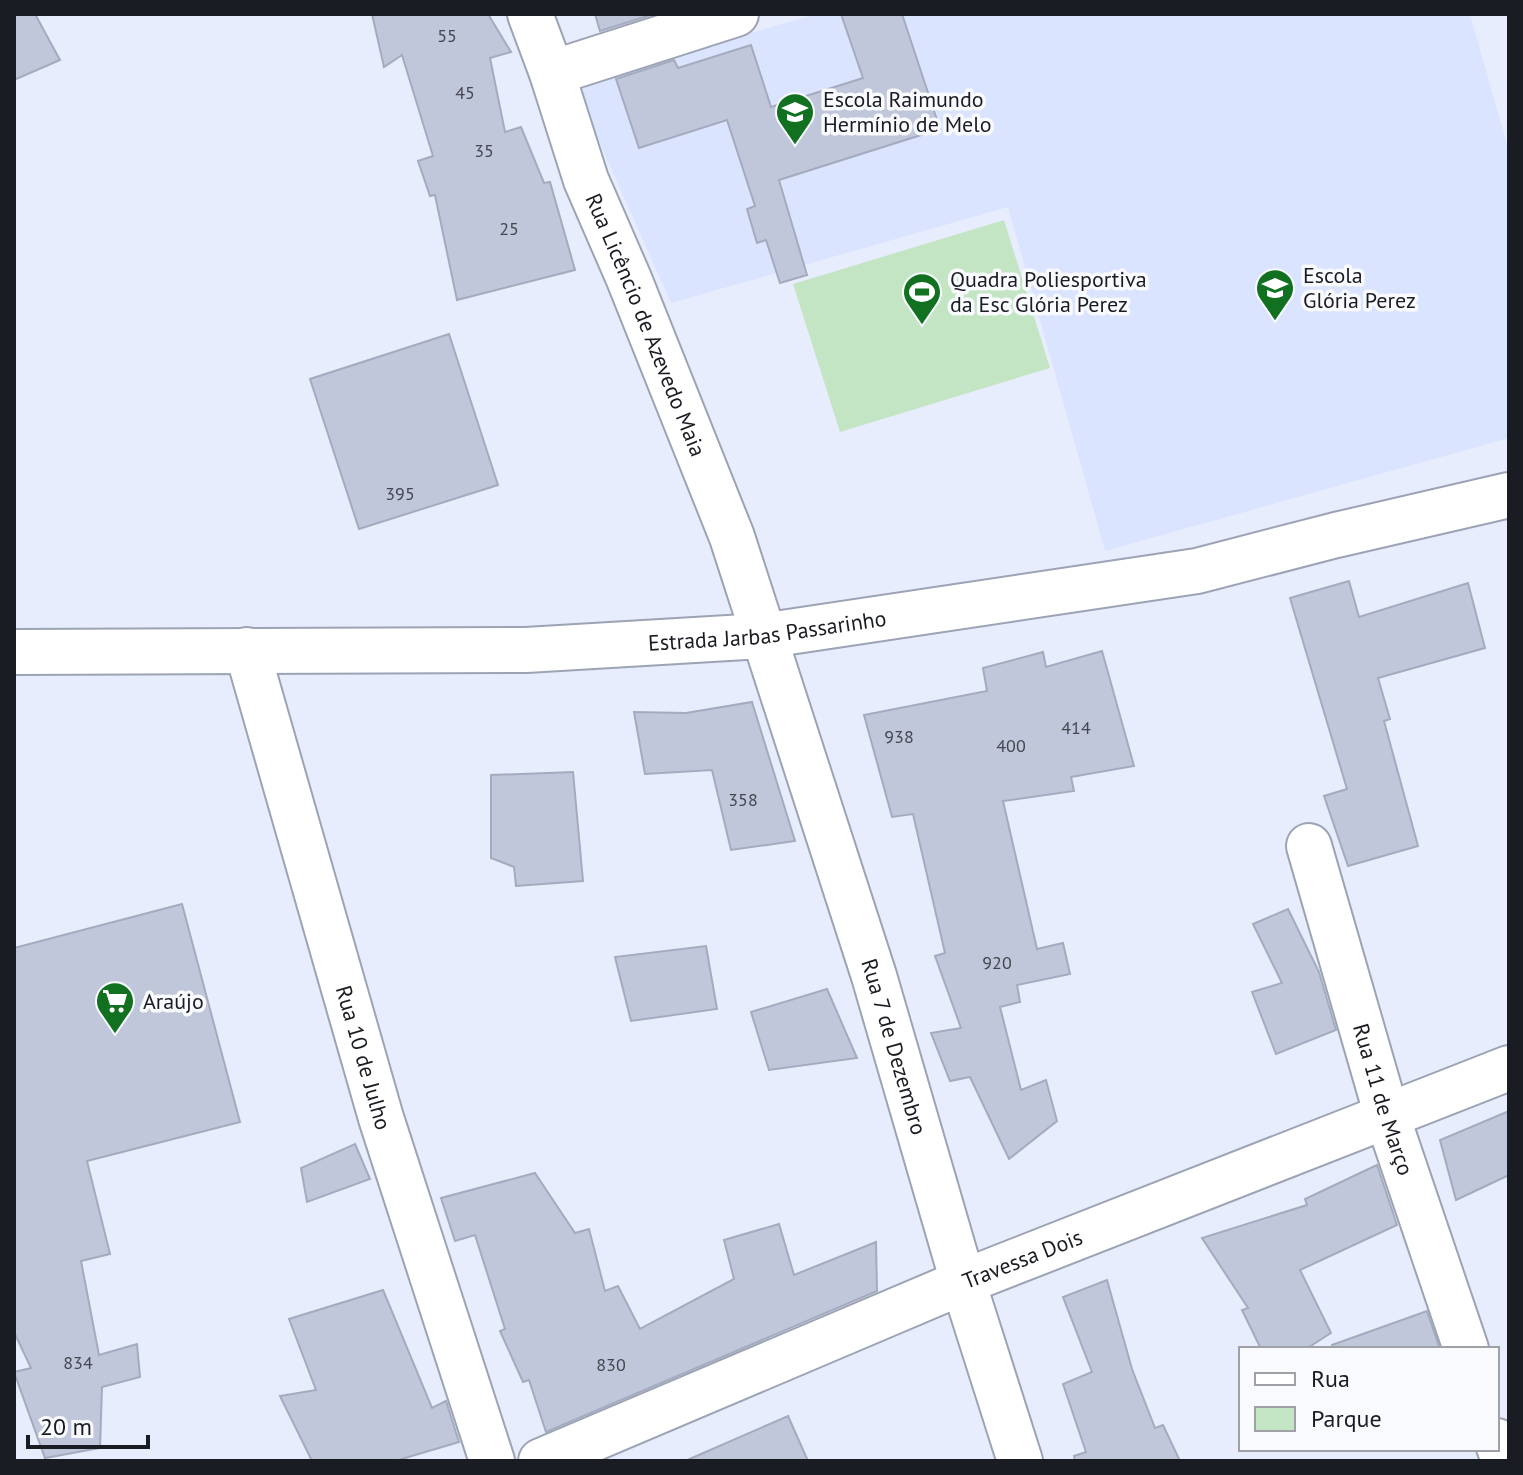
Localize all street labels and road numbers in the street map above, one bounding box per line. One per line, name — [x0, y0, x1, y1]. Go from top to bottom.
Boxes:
street label: Rua Licêncio de Azevedo Maia — [579, 189, 712, 460]
street label: Estrada Jarbas Passarinho — [647, 604, 888, 657]
street label: Rua 7 de Dezembro — [855, 955, 933, 1138]
street label: Rua 10 de Julho — [330, 982, 398, 1133]
street label: Rua 11 de Março — [1347, 1020, 1420, 1179]
street label: Travessa Dois — [958, 1223, 1086, 1295]

